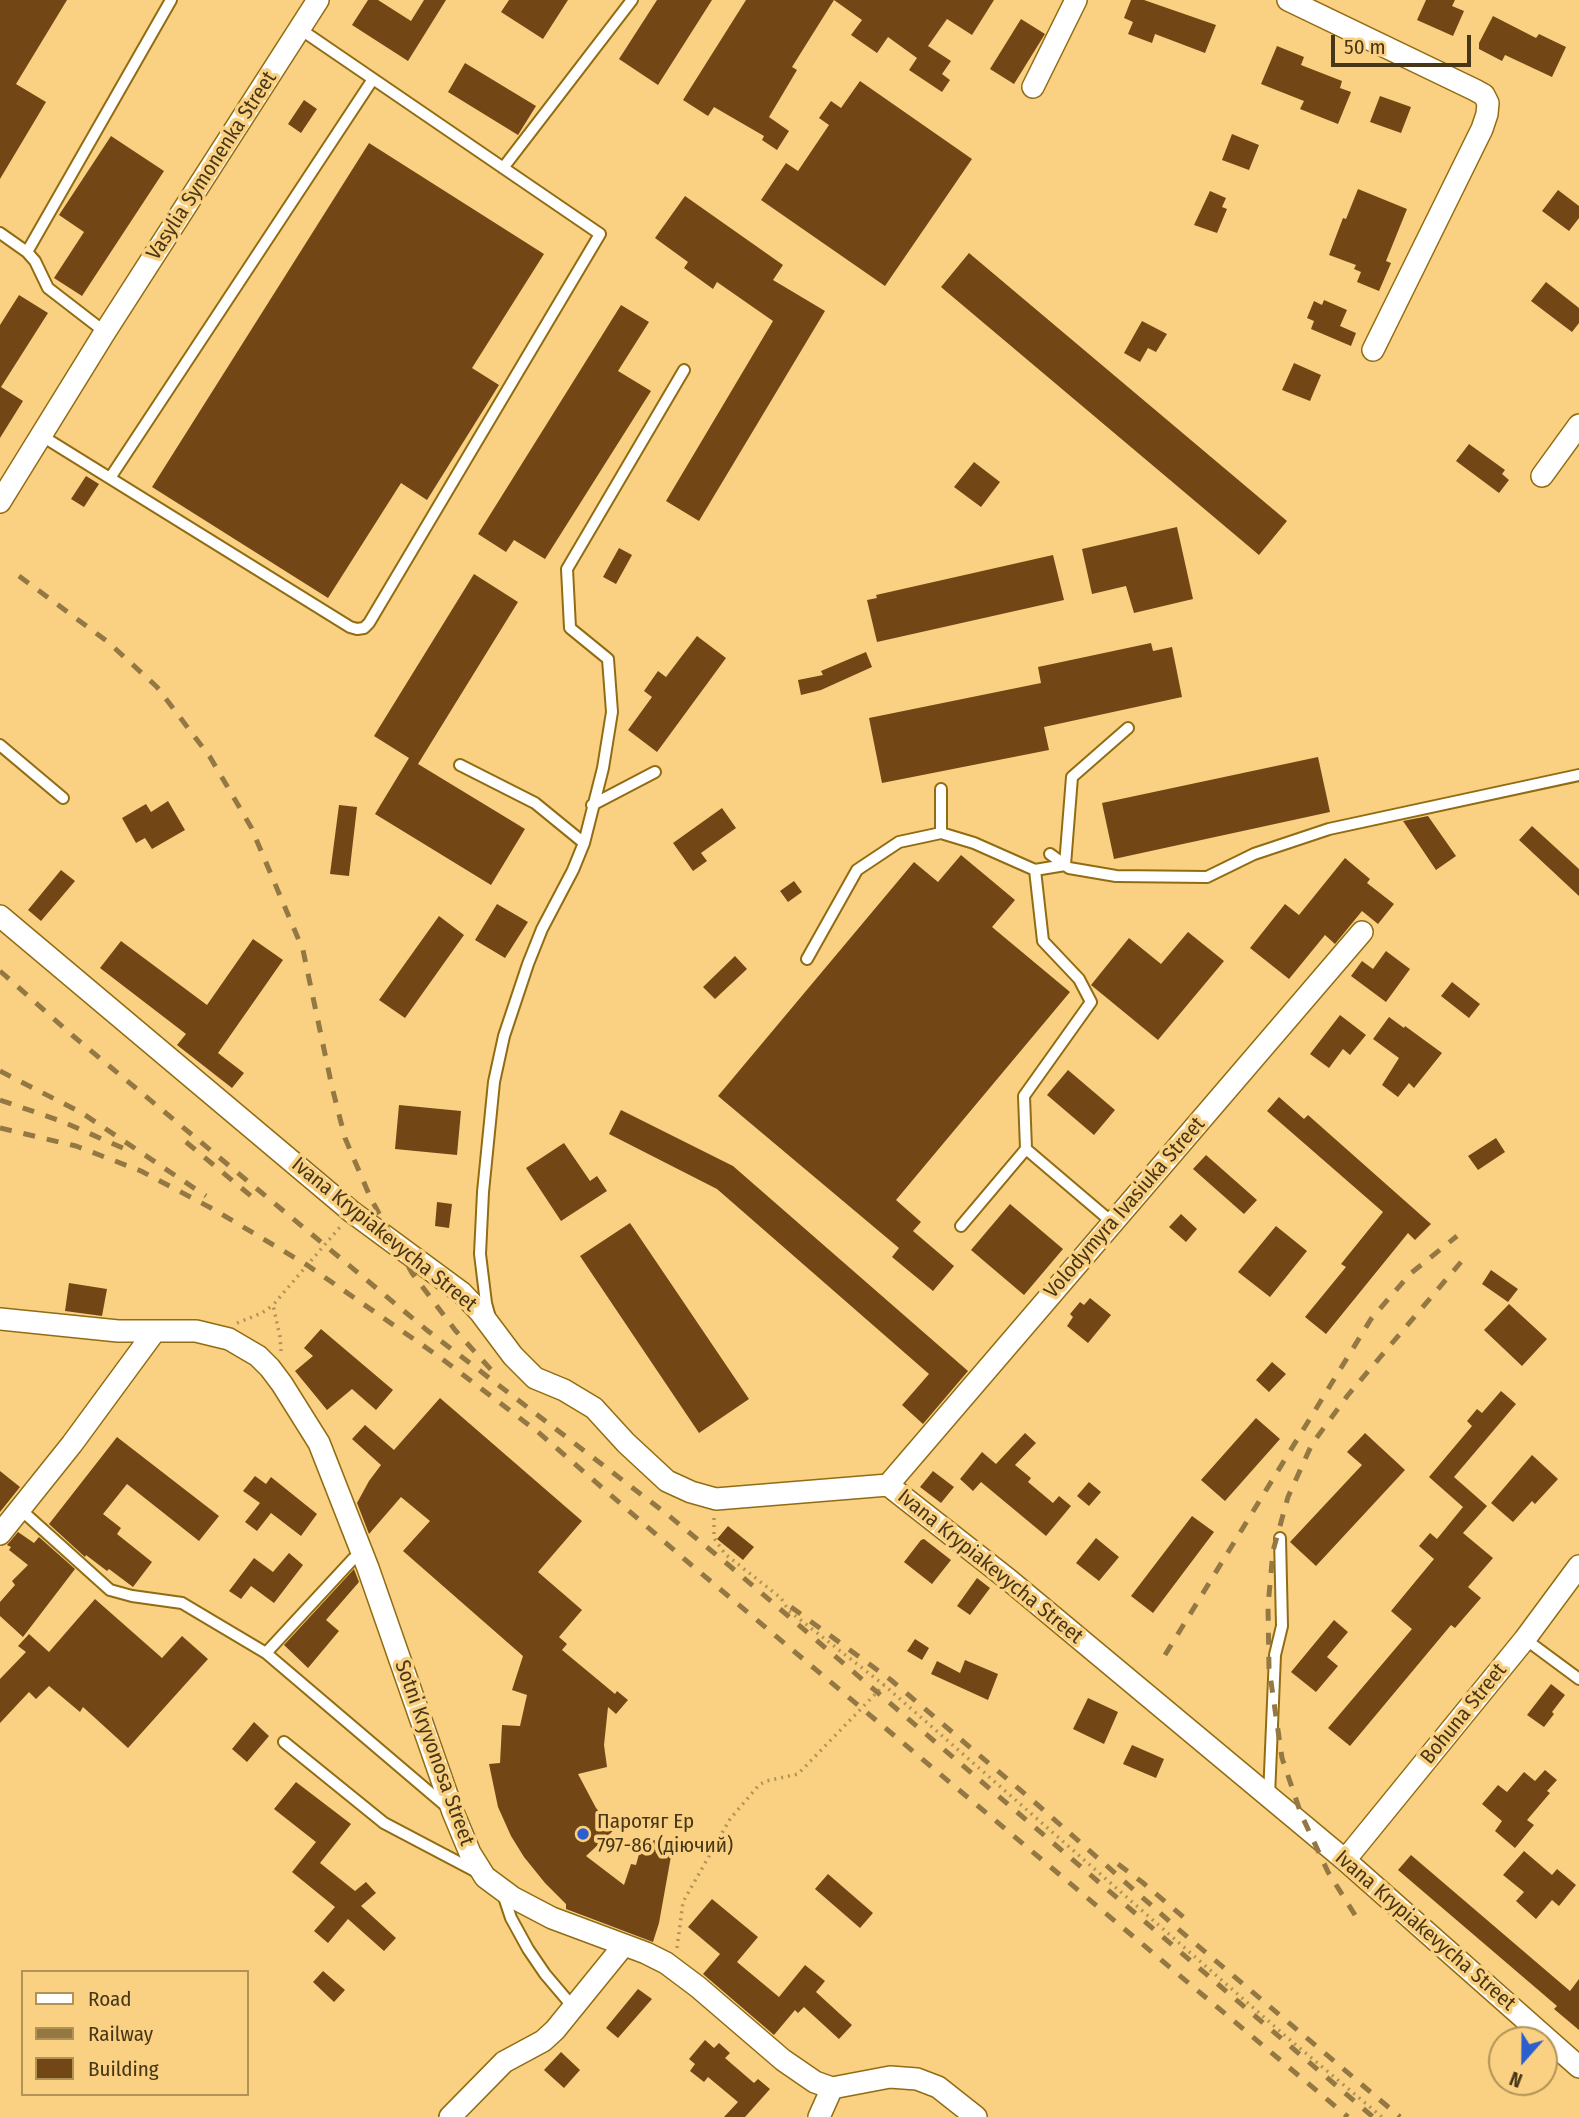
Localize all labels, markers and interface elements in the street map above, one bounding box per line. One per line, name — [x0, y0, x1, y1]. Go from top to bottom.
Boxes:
scale bar — [1334, 21, 1474, 65]
text: 50 m — [1344, 34, 1386, 60]
street label: Vasylia Symonenka Street — [142, 67, 282, 265]
street label: Volodymyra Ivasiuka Street — [1039, 1112, 1211, 1304]
street label: Ivana Krypiakevycha Street — [286, 1152, 482, 1318]
street label: Ivana Krypiakevycha Street — [892, 1484, 1088, 1650]
street label: Sotni Kryvonosa Street — [389, 1657, 479, 1849]
street label: Bohuna Street — [1416, 1658, 1512, 1770]
place label: Паротяг Ер 797-86 (діючий) — [597, 1809, 733, 1859]
marker: Паротяг Ер 797-86 (діючий) — [575, 1826, 591, 1842]
street label: Ivana Krypiakevycha Street — [1330, 1846, 1520, 2016]
legend — [21, 1970, 248, 2096]
text: Road — [88, 1986, 132, 2012]
text: Railway — [88, 2021, 153, 2047]
north arrow — [1488, 2026, 1558, 2096]
text: Building — [88, 2056, 159, 2082]
text: N — [1507, 2066, 1525, 2092]

